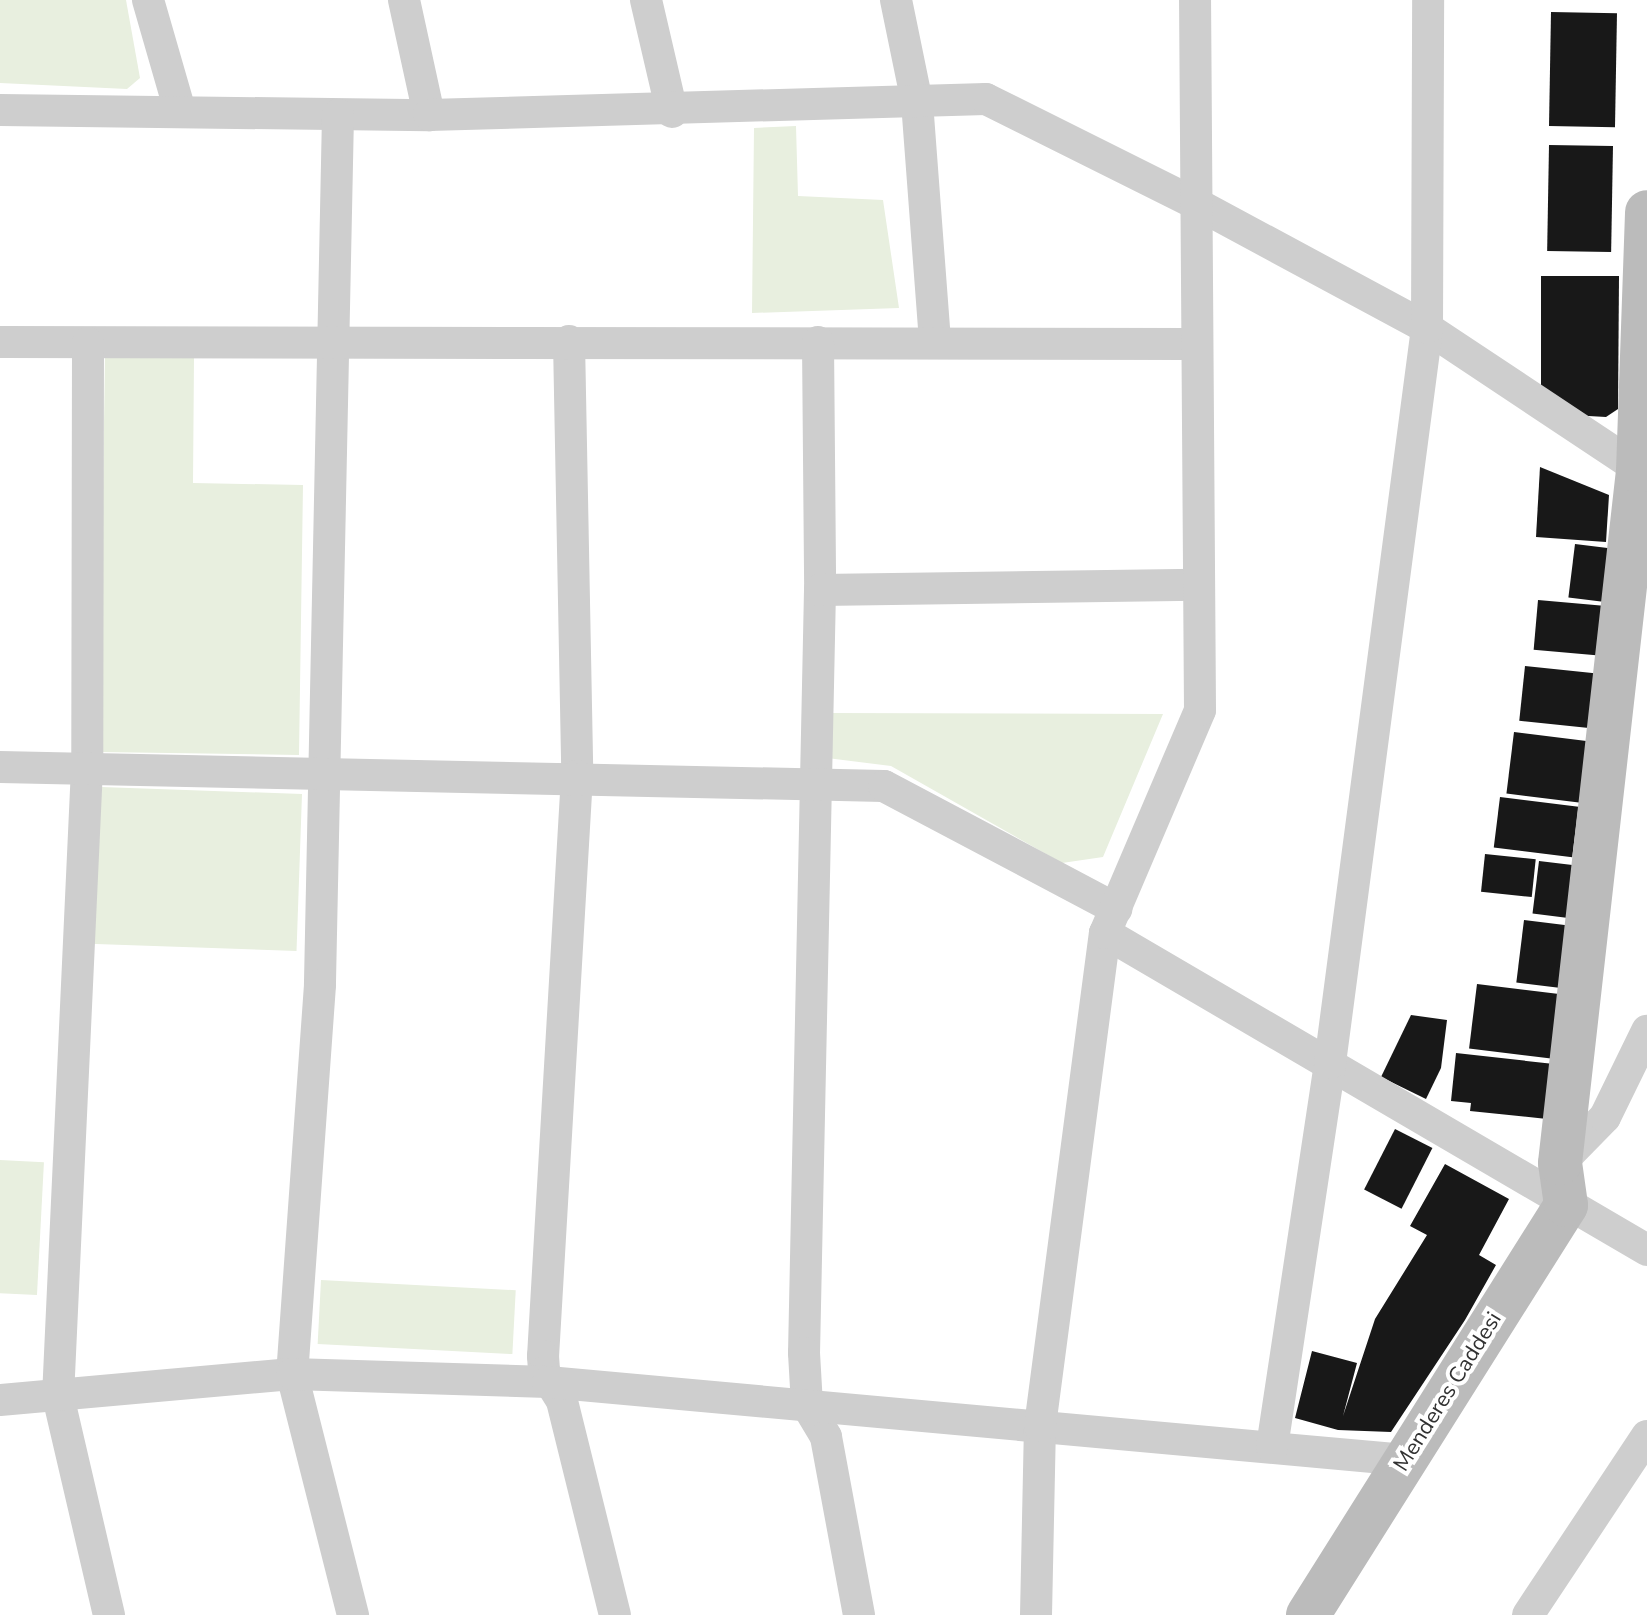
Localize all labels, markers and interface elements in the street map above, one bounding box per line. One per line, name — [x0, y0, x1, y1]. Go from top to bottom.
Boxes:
street label: Menderes Caddesi — [1388, 1308, 1508, 1476]

